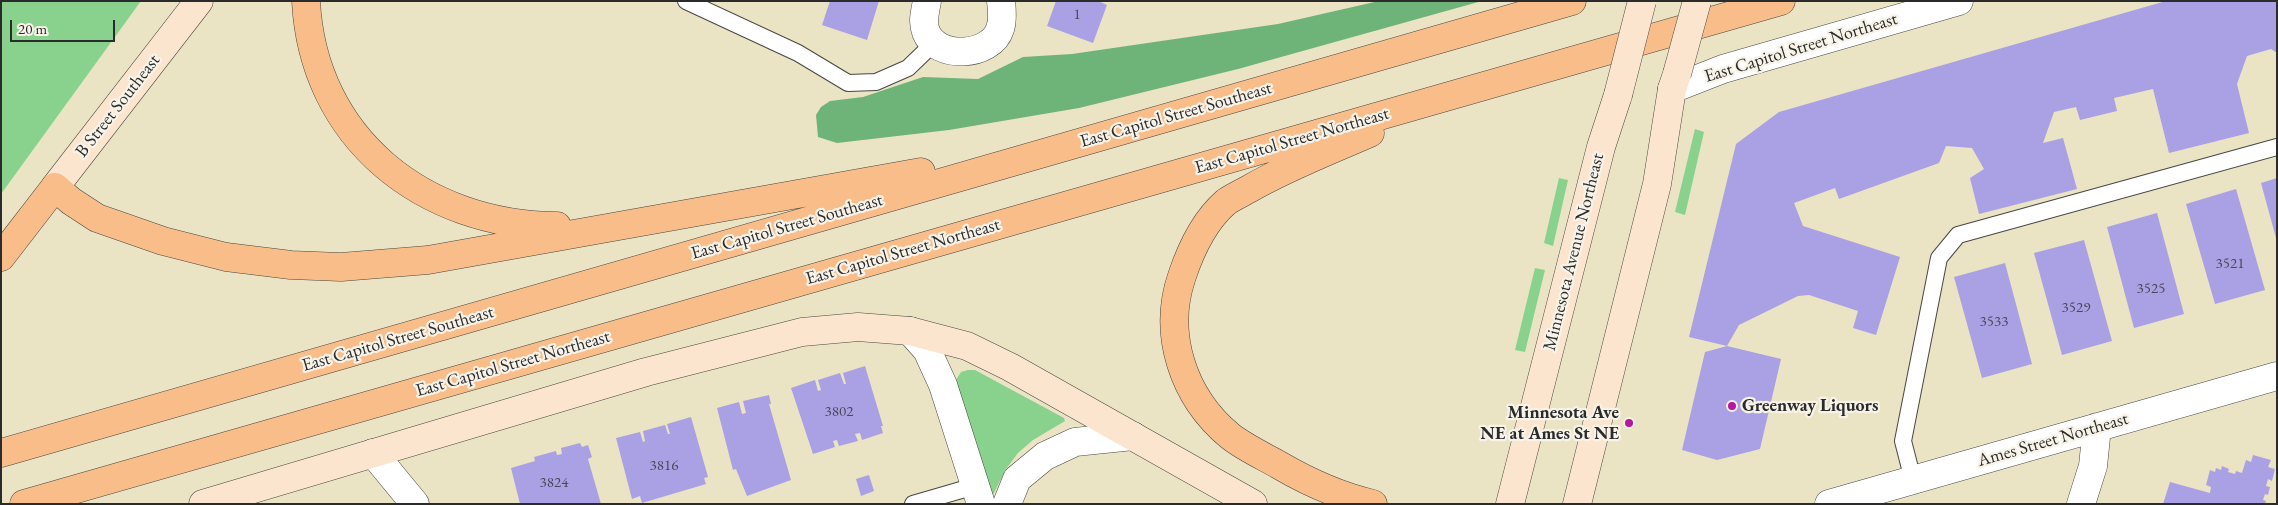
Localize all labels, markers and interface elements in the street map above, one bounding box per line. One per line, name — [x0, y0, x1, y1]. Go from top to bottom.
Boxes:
house number: 1 — [1073, 6, 1081, 24]
street label: East Capitol Street Northeast — [1702, 8, 1900, 88]
scale bar — [12, 10, 118, 42]
text: 20 m — [18, 19, 47, 38]
street label: B Street Southeast — [71, 50, 165, 162]
street label: East Capitol Street Southeast — [1078, 77, 1274, 153]
street label: East Capitol Street Northeast — [1193, 103, 1391, 179]
street label: Minnesota Avenue Northeast — [1539, 151, 1609, 353]
street label: East Capitol Street Southeast — [689, 189, 885, 265]
street label: East Capitol Street Northeast — [804, 214, 1002, 290]
house number: 3521 — [2216, 255, 2244, 273]
house number: 3525 — [2137, 280, 2165, 298]
house number: 3529 — [2062, 299, 2090, 317]
street label: East Capitol Street Southeast — [300, 301, 496, 377]
house number: 3533 — [1980, 313, 2008, 331]
street label: East Capitol Street Northeast — [414, 326, 612, 402]
place label: Greenway Liquors — [1742, 395, 1879, 417]
marker: Greenway Liquors — [1726, 400, 1738, 412]
place label: Minnesota Ave NE at Ames St NE — [1480, 402, 1619, 444]
house number: 3802 — [825, 403, 853, 421]
street label: Ames Street Northeast — [1975, 408, 2131, 472]
marker: Minnesota Ave NE at Ames St NE — [1623, 417, 1635, 429]
house number: 3816 — [650, 457, 678, 475]
house number: 3824 — [540, 474, 568, 492]

